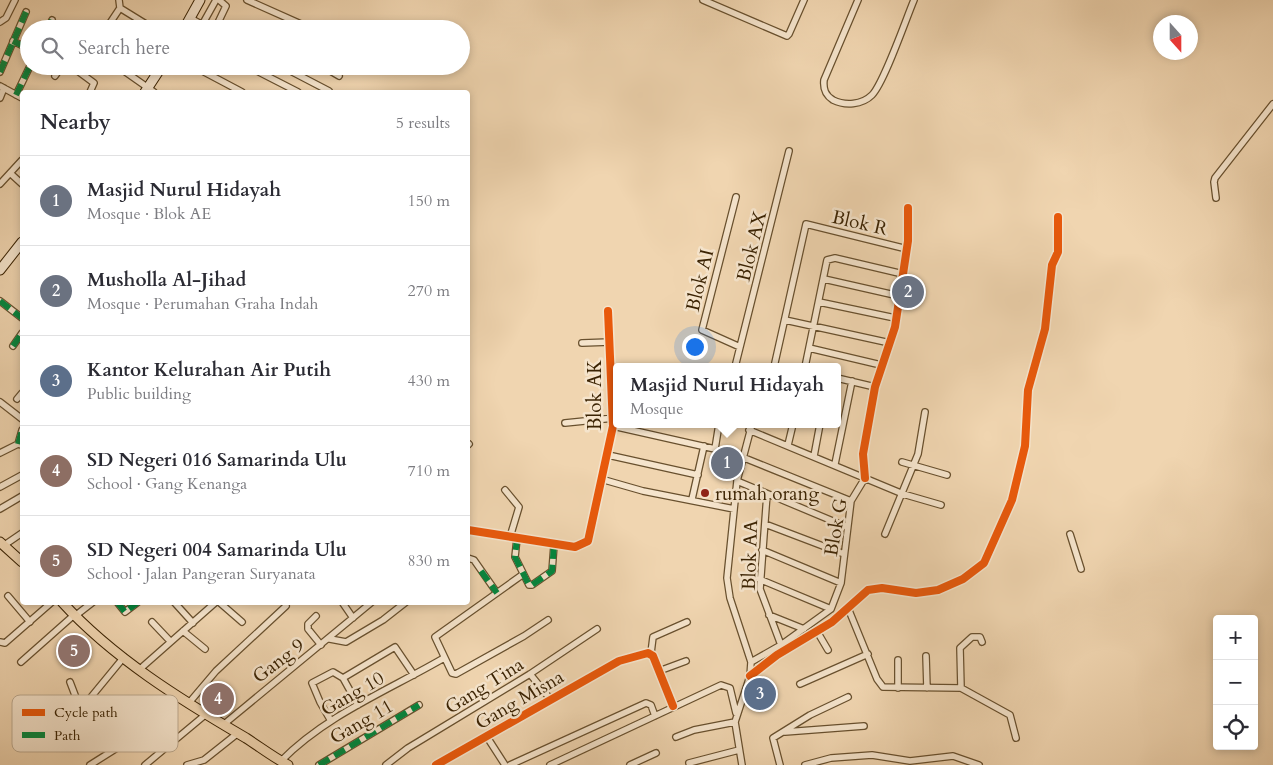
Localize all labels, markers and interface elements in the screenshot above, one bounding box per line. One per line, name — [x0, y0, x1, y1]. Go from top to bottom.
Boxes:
north arrow — [1153, 15, 1198, 60]
search box — [20, 20, 470, 75]
icon: search — [38, 34, 66, 62]
text: Search here — [78, 35, 170, 61]
text: Nearby — [40, 108, 111, 137]
text: 5 results — [396, 112, 450, 134]
text: Masjid Nurul Hidayah — [87, 177, 281, 203]
text: 1 — [52, 190, 60, 212]
text: 150 m — [408, 190, 450, 212]
text: Mosque · Blok AE — [87, 203, 211, 225]
street label: Blok R — [829, 204, 891, 242]
street label: Blok AX — [731, 208, 773, 284]
street label: Blok AI — [680, 246, 720, 314]
text: Musholla Al-Jihad — [87, 267, 246, 293]
pin: 2 — [892, 273, 924, 311]
text: 2 — [52, 280, 60, 302]
text: 270 m — [408, 280, 450, 302]
text: Mosque · Perumahan Graha Indah — [87, 293, 318, 315]
your location — [682, 334, 708, 360]
text: Kantor Kelurahan Air Putih — [87, 357, 331, 383]
street label: Blok AK — [582, 359, 608, 430]
popup — [613, 363, 841, 428]
text: 3 — [52, 370, 60, 392]
text: 430 m — [408, 370, 450, 392]
text: Masjid Nurul Hidayah — [630, 372, 824, 398]
text: Public building — [87, 383, 191, 405]
text: Mosque — [630, 398, 684, 420]
pin: 1 — [711, 444, 743, 482]
text: SD Negeri 016 Samarinda Ulu — [87, 447, 347, 473]
text: 4 — [52, 460, 60, 482]
text: 710 m — [408, 460, 450, 482]
text: School · Gang Kenanga — [87, 473, 247, 495]
place label: rumah orang — [715, 481, 819, 507]
marker: rumah orang — [699, 487, 711, 499]
street label: Blok G — [818, 496, 854, 558]
street label: Blok AA — [736, 519, 764, 591]
text: SD Negeri 004 Samarinda Ulu — [87, 537, 347, 563]
text: 5 — [52, 550, 60, 572]
text: 830 m — [408, 550, 450, 572]
text: School · Jalan Pangeran Suryanata — [87, 563, 316, 585]
map controls — [1213, 615, 1258, 750]
button: + — [1213, 615, 1258, 660]
pin: 5 — [58, 632, 90, 670]
street label: Gang 9 — [247, 632, 310, 689]
street label: Gang Tina — [440, 651, 529, 720]
button: − — [1213, 660, 1258, 705]
street label: Gang Misna — [470, 664, 569, 736]
street label: Gang 10 — [316, 665, 389, 722]
pin: 3 — [744, 675, 776, 713]
pin: 4 — [202, 680, 234, 718]
street label: Gang 11 — [325, 693, 398, 750]
legend — [12, 695, 178, 752]
text: Cycle path — [54, 703, 118, 722]
button: locate — [1213, 705, 1258, 750]
text: Path — [54, 726, 81, 745]

